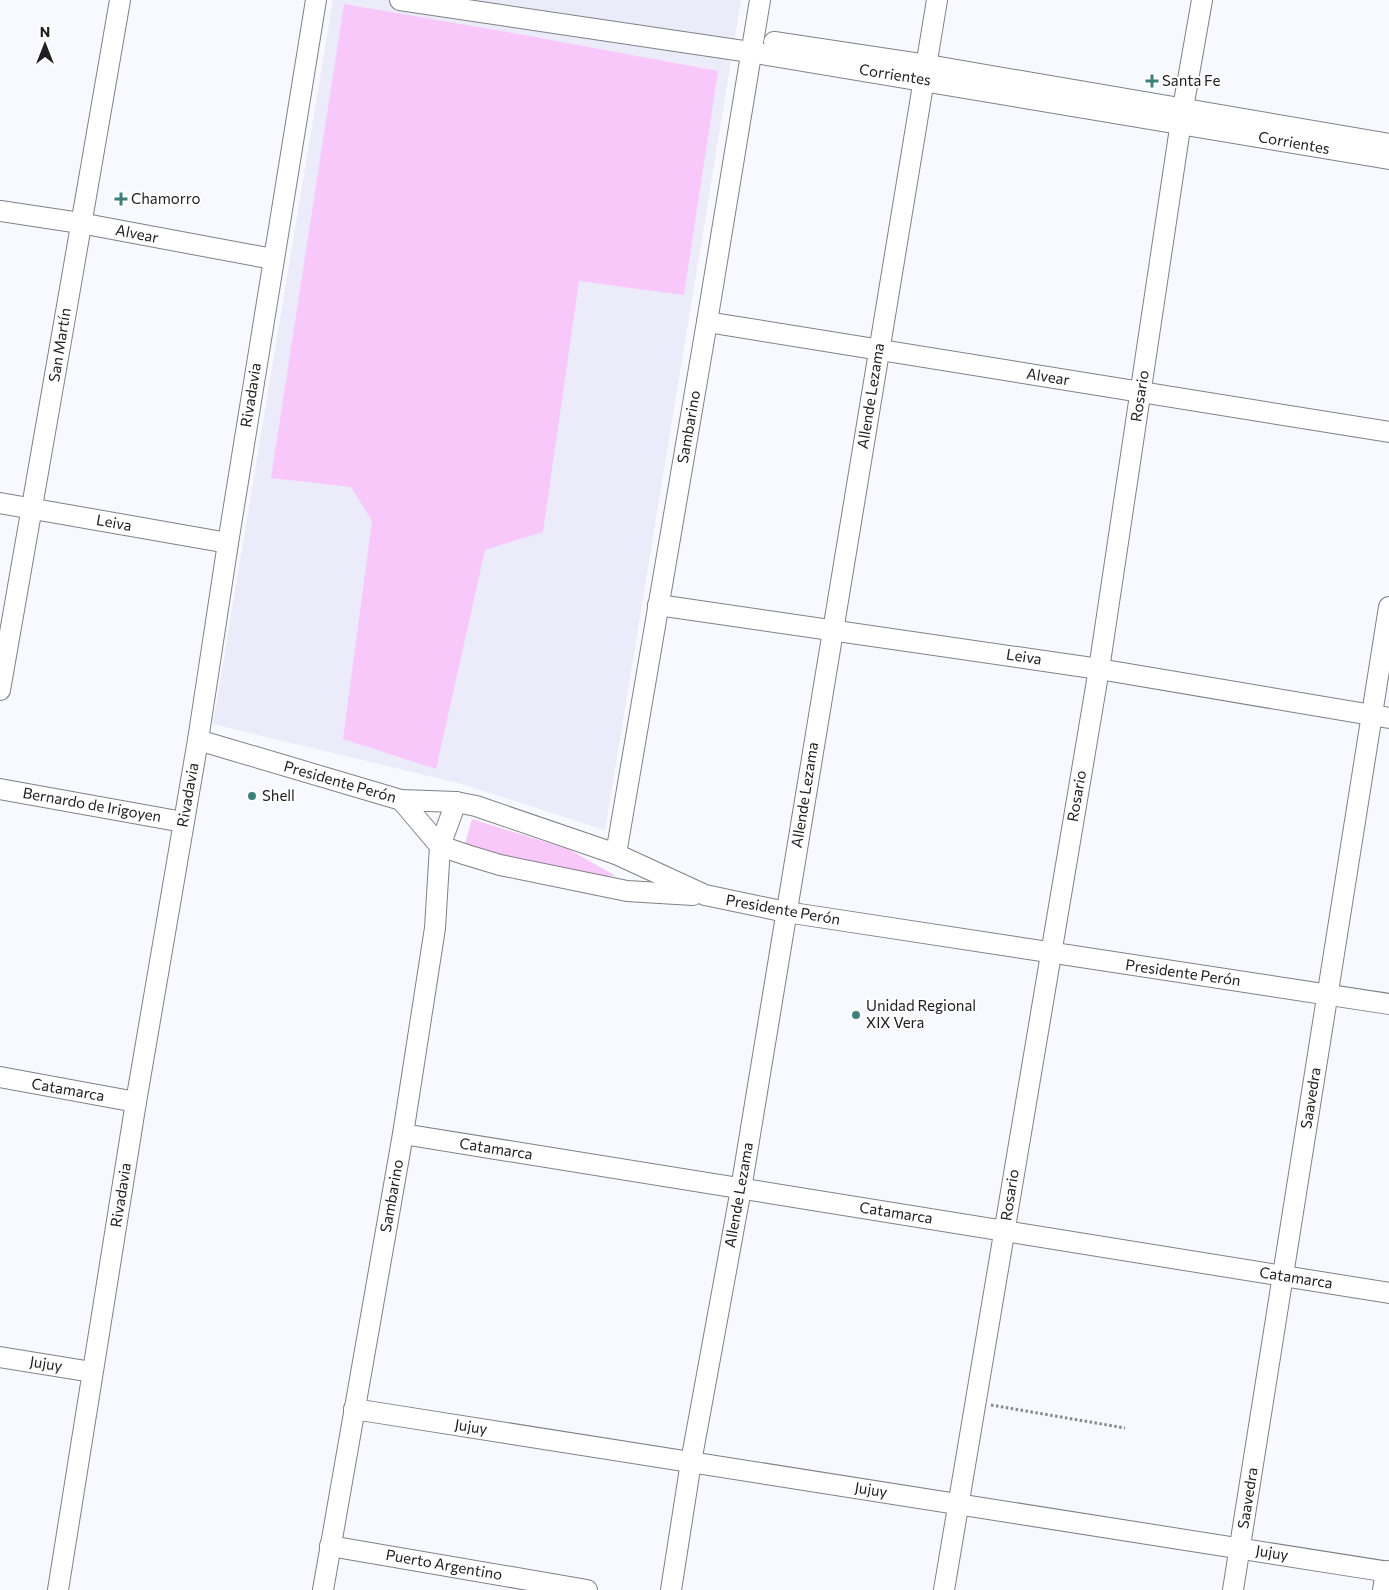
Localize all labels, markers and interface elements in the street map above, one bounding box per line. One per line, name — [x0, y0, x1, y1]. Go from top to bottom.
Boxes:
north arrow — [20, 20, 70, 70]
text: N — [40, 23, 50, 40]
street label: Corrientes — [858, 59, 932, 89]
place label: Santa Fe — [1162, 71, 1220, 89]
marker: Santa Fe — [1146, 75, 1158, 87]
street label: Corrientes — [1257, 127, 1332, 157]
place label: Chamorro — [131, 189, 200, 207]
marker: Chamorro — [115, 193, 127, 205]
street label: Alvear — [114, 220, 160, 246]
street label: San Martín — [44, 307, 74, 383]
street label: Allende Lezama — [853, 342, 887, 450]
street label: Rivadavia — [236, 361, 264, 428]
street label: Alvear — [1025, 364, 1071, 388]
street label: Rosario — [1126, 369, 1152, 423]
street label: Sambarino — [673, 389, 703, 465]
street label: Leiva — [95, 510, 133, 534]
street label: Leiva — [1005, 644, 1043, 668]
street label: Allende Lezama — [787, 741, 821, 849]
street label: Presidente Perón — [282, 756, 399, 806]
street label: Rivadavia — [173, 761, 202, 828]
street label: Rosario — [1063, 769, 1089, 823]
street label: Bernardo de Irigoyen — [21, 783, 163, 825]
place label: Shell — [262, 786, 295, 804]
marker: Shell — [246, 790, 258, 802]
street label: Presidente Perón — [724, 890, 842, 928]
street label: Presidente Perón — [1124, 955, 1242, 989]
place label: Unidad Regional XIX Vera — [866, 996, 976, 1031]
marker: Unidad Regional XIX Vera — [850, 1009, 862, 1021]
street label: Saavedra — [1296, 1066, 1324, 1130]
street label: Catamarca — [30, 1074, 106, 1104]
street label: Catamarca — [458, 1133, 534, 1163]
street label: Allende Lezama — [720, 1141, 756, 1249]
street label: Sambarino — [376, 1158, 406, 1234]
street label: Rivadavia — [106, 1161, 134, 1228]
street label: Rosario — [996, 1168, 1022, 1222]
street label: Catamarca — [858, 1197, 934, 1227]
street label: Catamarca — [1258, 1262, 1334, 1292]
street label: Jujuy — [29, 1352, 64, 1374]
street label: Jujuy — [454, 1415, 489, 1437]
street label: Saavedra — [1233, 1466, 1261, 1530]
street label: Jujuy — [854, 1478, 889, 1500]
street label: Jujuy — [1255, 1541, 1290, 1563]
street label: Puerto Argentino — [385, 1545, 504, 1583]

